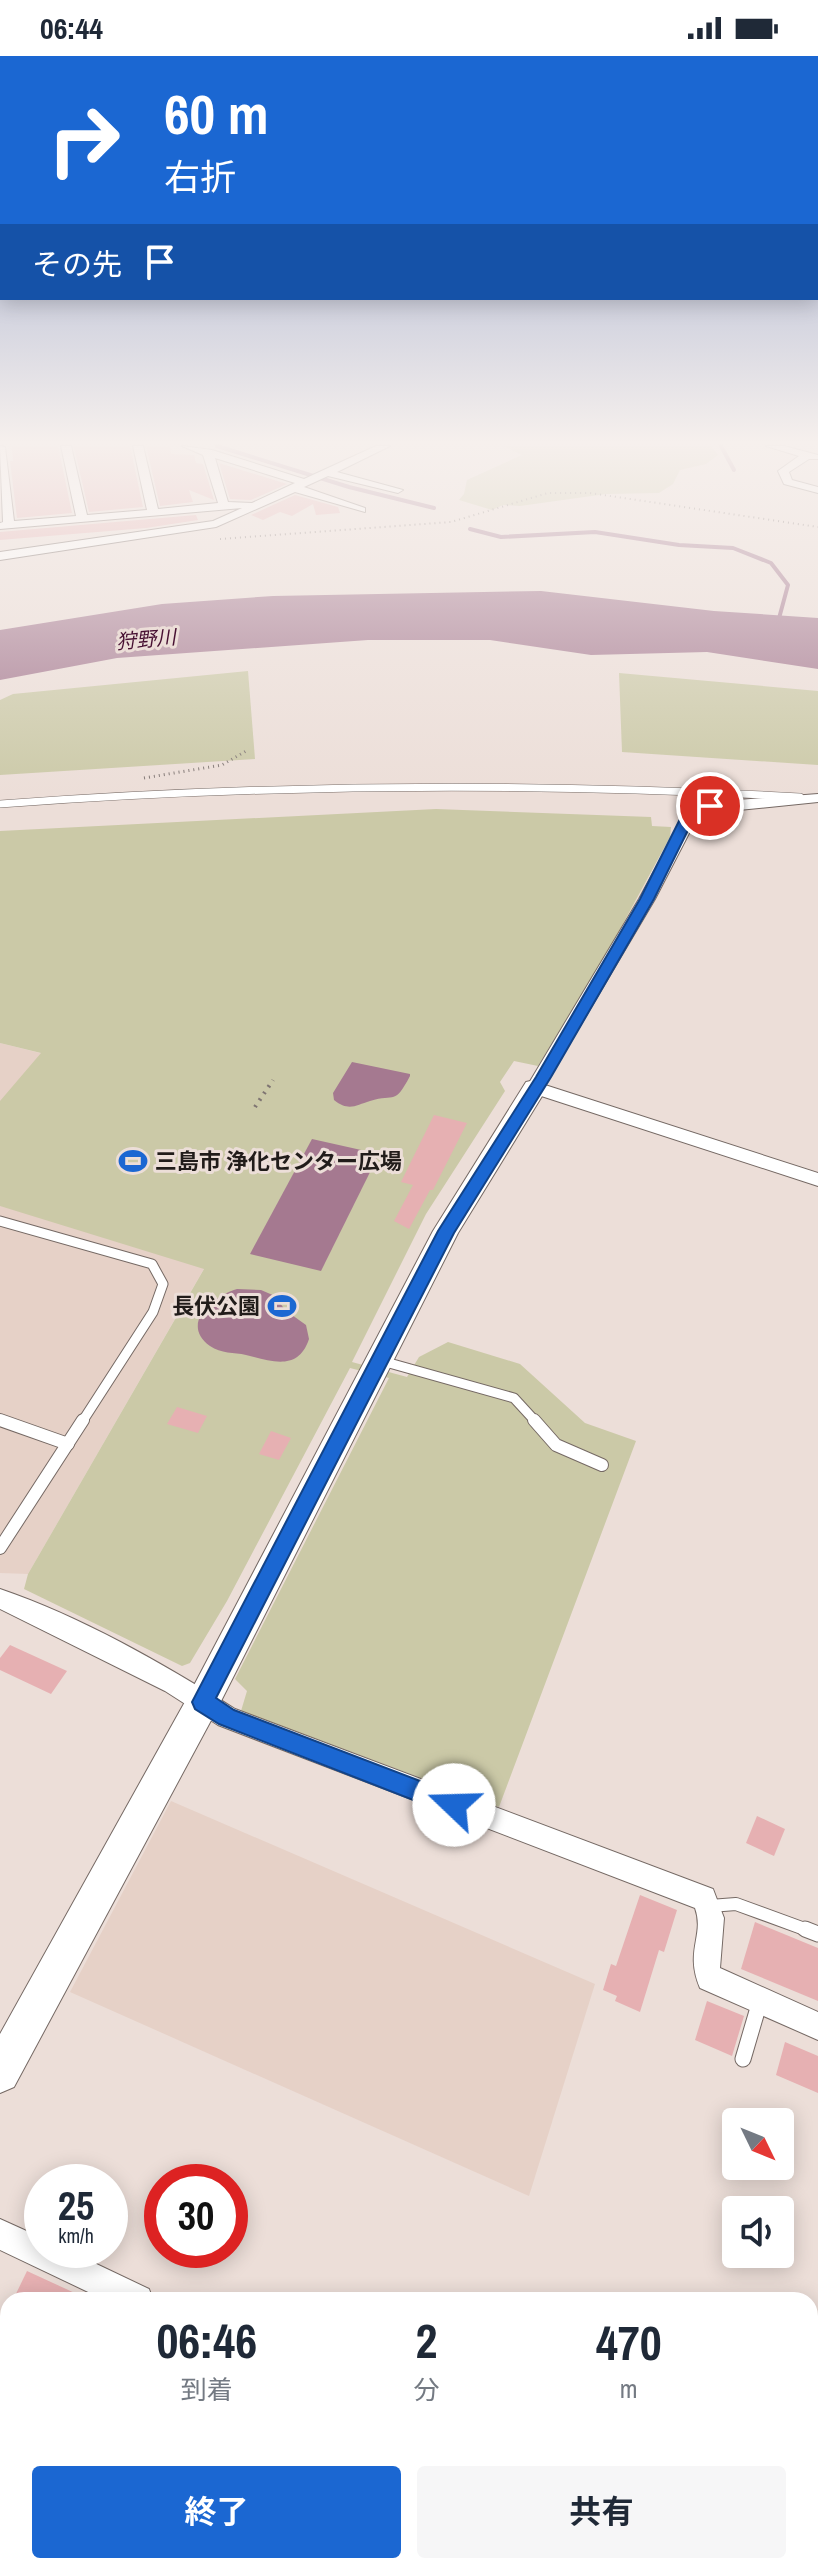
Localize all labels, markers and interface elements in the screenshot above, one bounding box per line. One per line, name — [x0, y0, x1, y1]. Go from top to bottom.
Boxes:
text: 06:44 — [40, 8, 103, 48]
text: 60 m — [164, 76, 269, 151]
icon: right — [32, 88, 136, 192]
text: 右折 — [164, 153, 236, 201]
icon: arrive — [138, 240, 182, 284]
text: その先 — [32, 244, 122, 284]
water label: 狩野川 — [115, 623, 179, 655]
pin — [676, 772, 744, 840]
icon: arrive — [688, 784, 732, 828]
sports icon: 三島市 浄化センター広場 — [118, 1146, 148, 1176]
place label: 三島市 浄化センター広場 — [155, 1146, 402, 1176]
place label: 長伏公園 — [172, 1291, 260, 1321]
sports icon: 長伏公園 — [267, 1291, 297, 1321]
position arrow — [412, 1763, 496, 1847]
north arrow — [722, 2108, 794, 2180]
map controls — [722, 2108, 794, 2268]
speed limit sign: 30 — [144, 2164, 248, 2268]
text: 25 — [58, 2179, 94, 2232]
button: sound — [722, 2196, 794, 2268]
text: km/h — [58, 2222, 94, 2249]
text: 06:46 — [156, 2308, 257, 2373]
text: 2 — [416, 2308, 437, 2373]
text: 470 — [596, 2310, 662, 2375]
text: m — [620, 2371, 638, 2406]
text: 到着 — [181, 2372, 233, 2407]
text: 分 — [413, 2372, 439, 2407]
button: 終了 — [32, 2466, 401, 2558]
button: 共有 — [417, 2466, 786, 2558]

